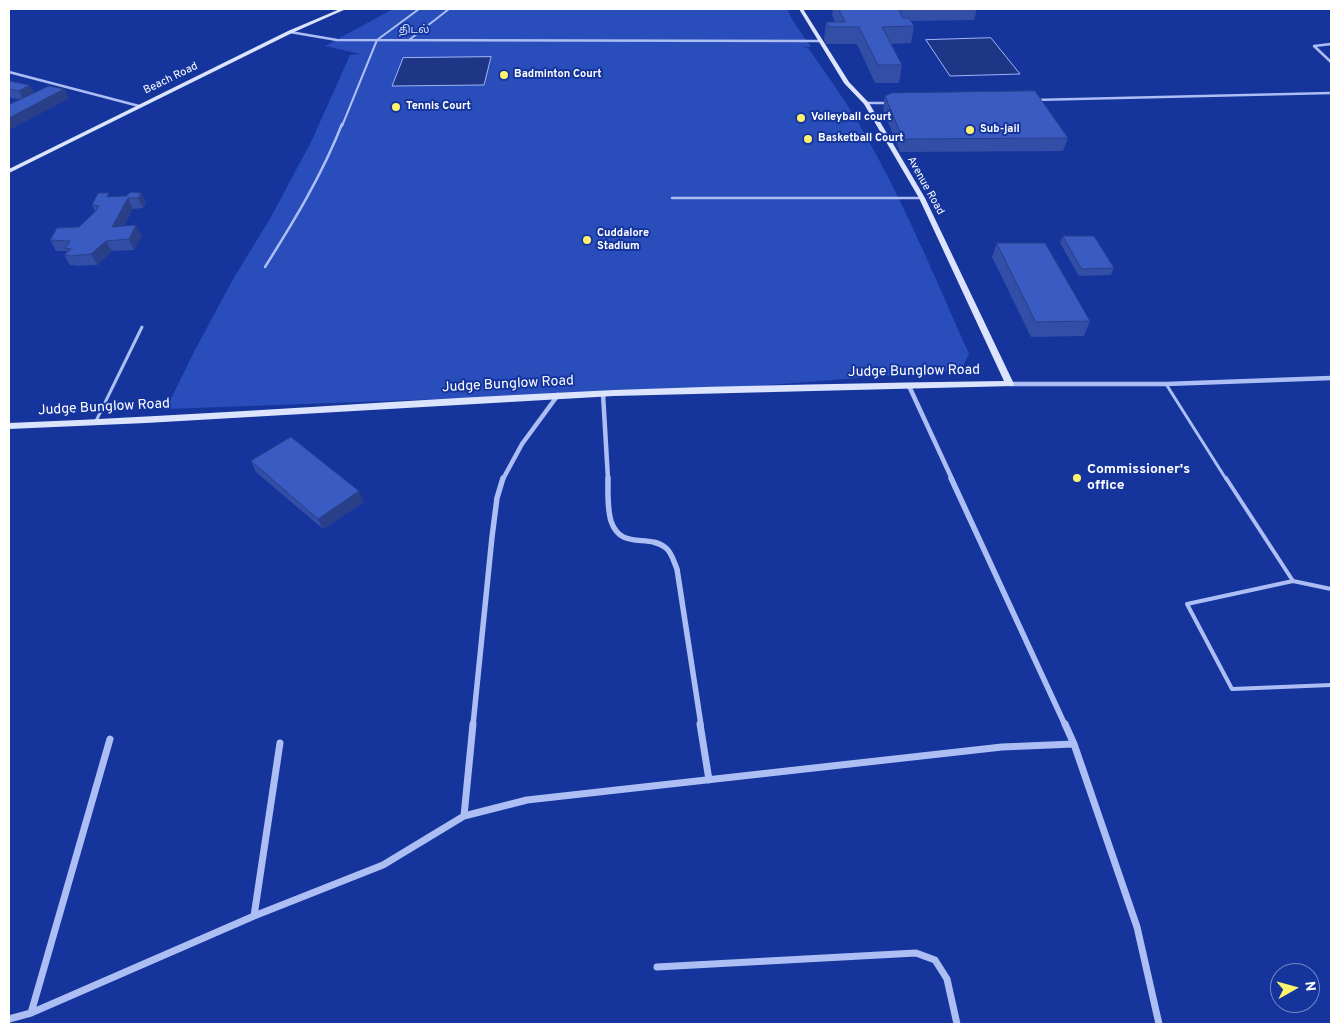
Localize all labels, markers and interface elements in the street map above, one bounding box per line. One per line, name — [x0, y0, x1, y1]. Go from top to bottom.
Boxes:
park label: திடல் — [399, 24, 429, 38]
street label: Beach Road — [142, 60, 200, 98]
place label: Badminton Court — [514, 68, 602, 82]
marker: Badminton Court — [498, 69, 510, 81]
place label: Tennis Court — [406, 100, 471, 114]
marker: Tennis Court — [390, 101, 402, 113]
place label: Volleyball court — [811, 111, 892, 125]
marker: Volleyball court — [795, 112, 807, 124]
place label: Sub-jail — [980, 123, 1020, 137]
marker: Sub-jail — [964, 124, 976, 136]
place label: Basketball Court — [818, 132, 904, 146]
marker: Basketball Court — [802, 133, 814, 145]
street label: Avenue Road — [904, 154, 946, 218]
place label: Cuddalore Stadium — [597, 227, 649, 253]
marker: Cuddalore Stadium — [581, 234, 593, 246]
street label: Judge Bunglow Road — [848, 362, 980, 382]
street label: Judge Bunglow Road — [442, 373, 574, 397]
street label: Judge Bunglow Road — [38, 396, 170, 420]
place label: Commissioner's office — [1087, 462, 1190, 494]
marker: Commissioner's office — [1071, 472, 1083, 484]
north arrow — [1270, 963, 1320, 1013]
text: N — [1300, 980, 1318, 992]

